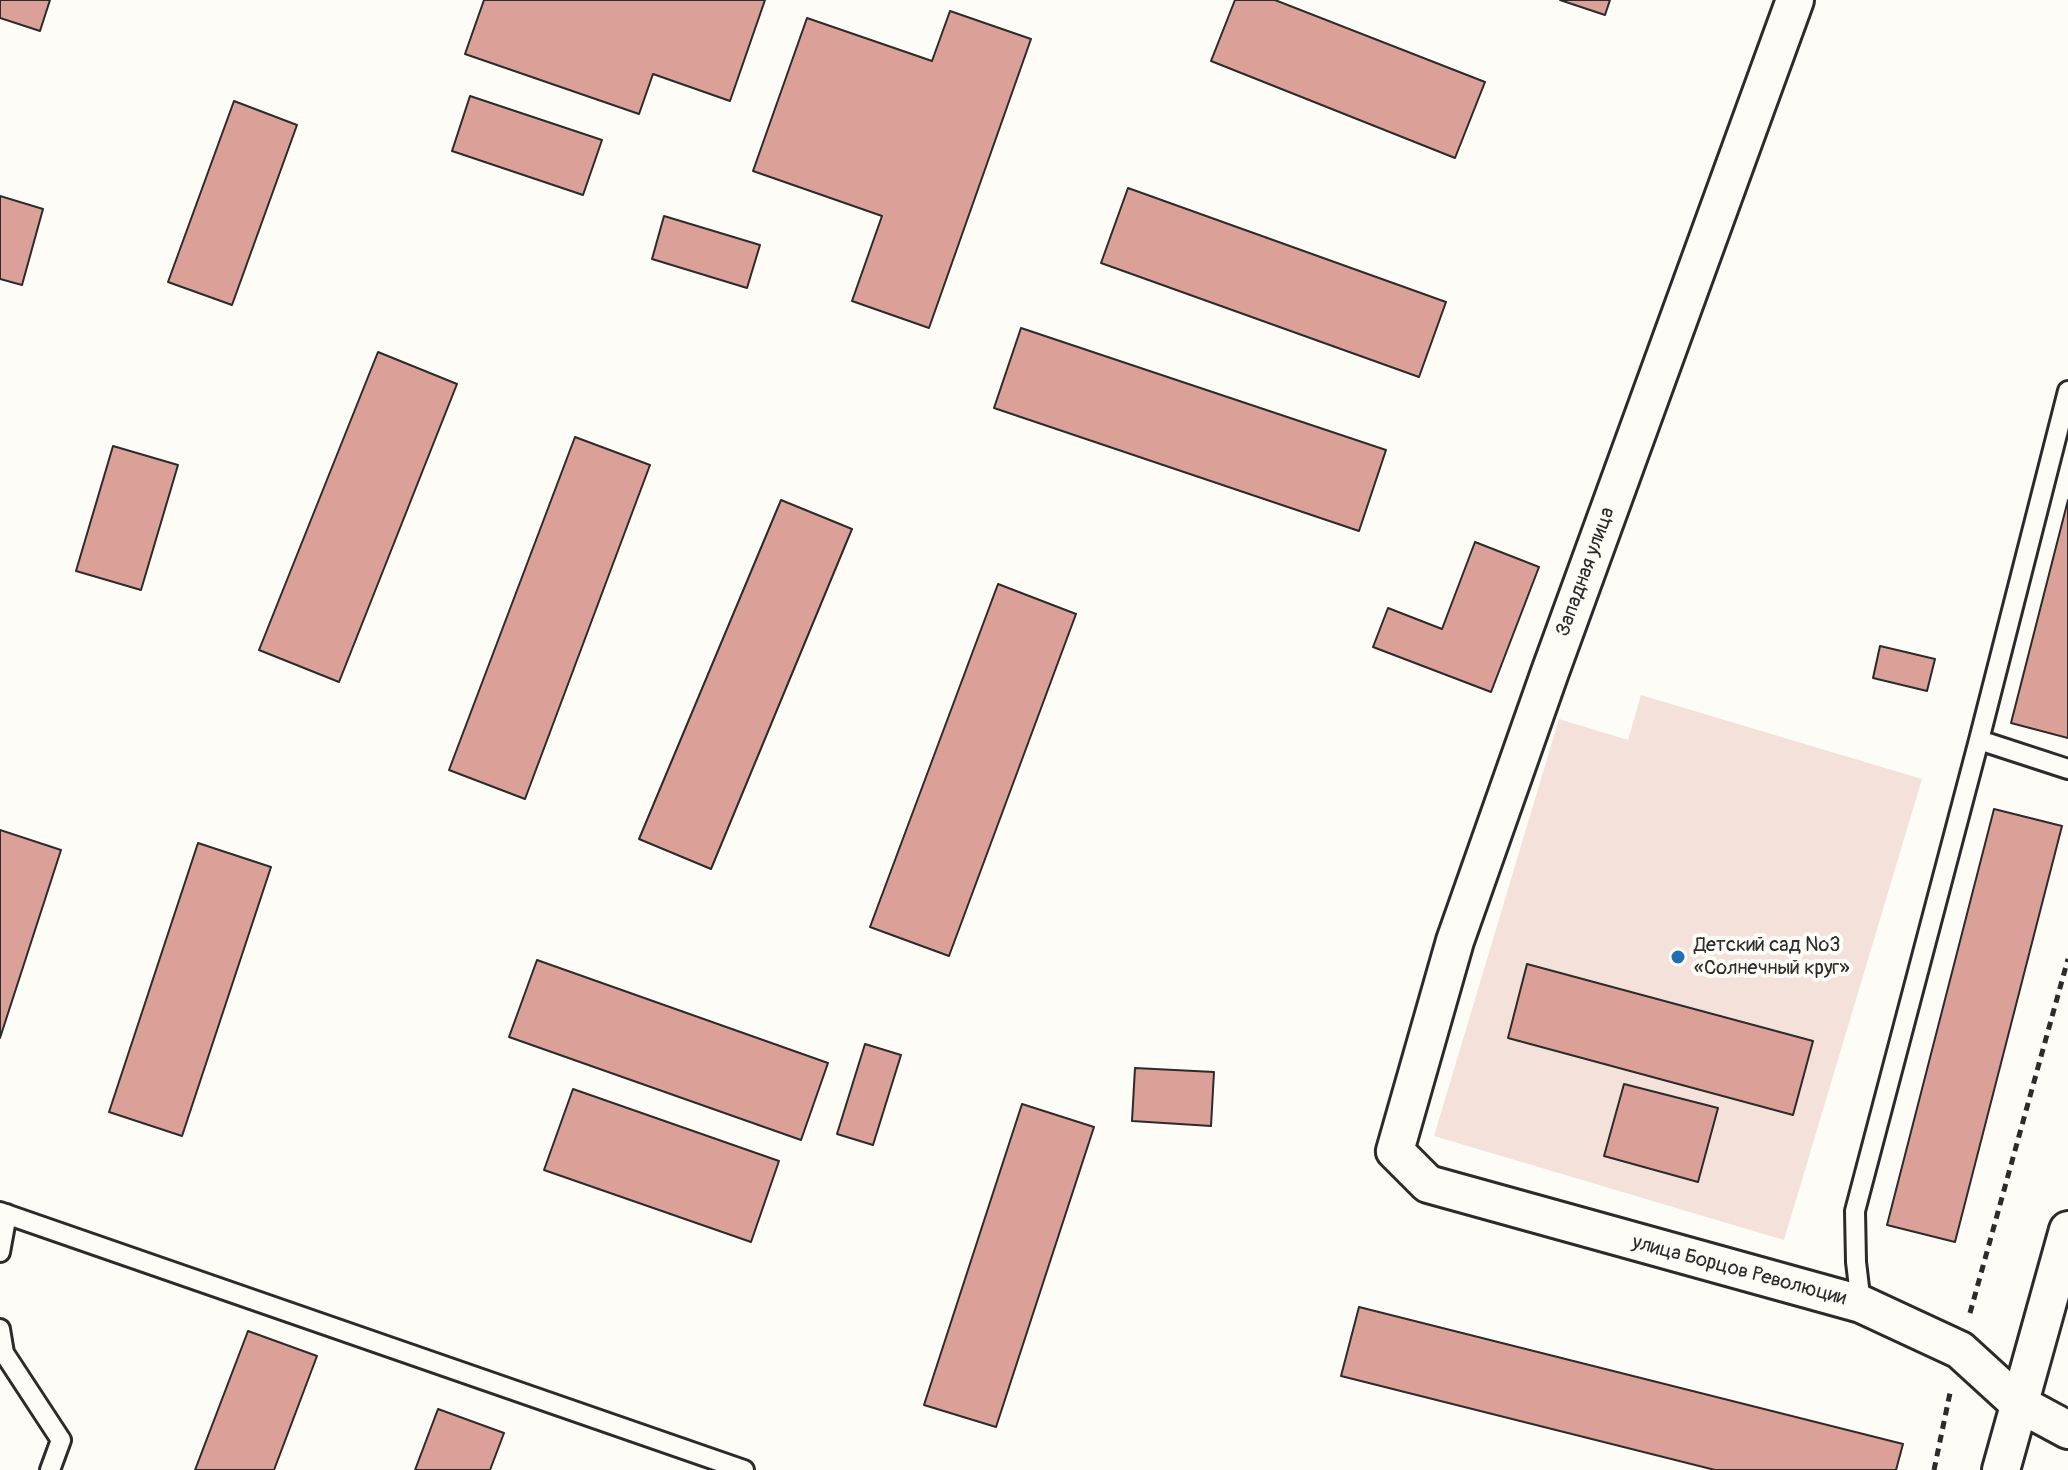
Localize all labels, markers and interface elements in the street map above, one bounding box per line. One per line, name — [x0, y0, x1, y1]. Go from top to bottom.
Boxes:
street label: Западная улица — [1552, 504, 1620, 640]
place label: Детский сад №3 «Солнечный круг» — [1694, 934, 1850, 981]
marker: Детский сад №3 «Солнечный круг» — [1669, 948, 1687, 966]
street label: улица Борцов Революции — [1629, 1231, 1849, 1311]

